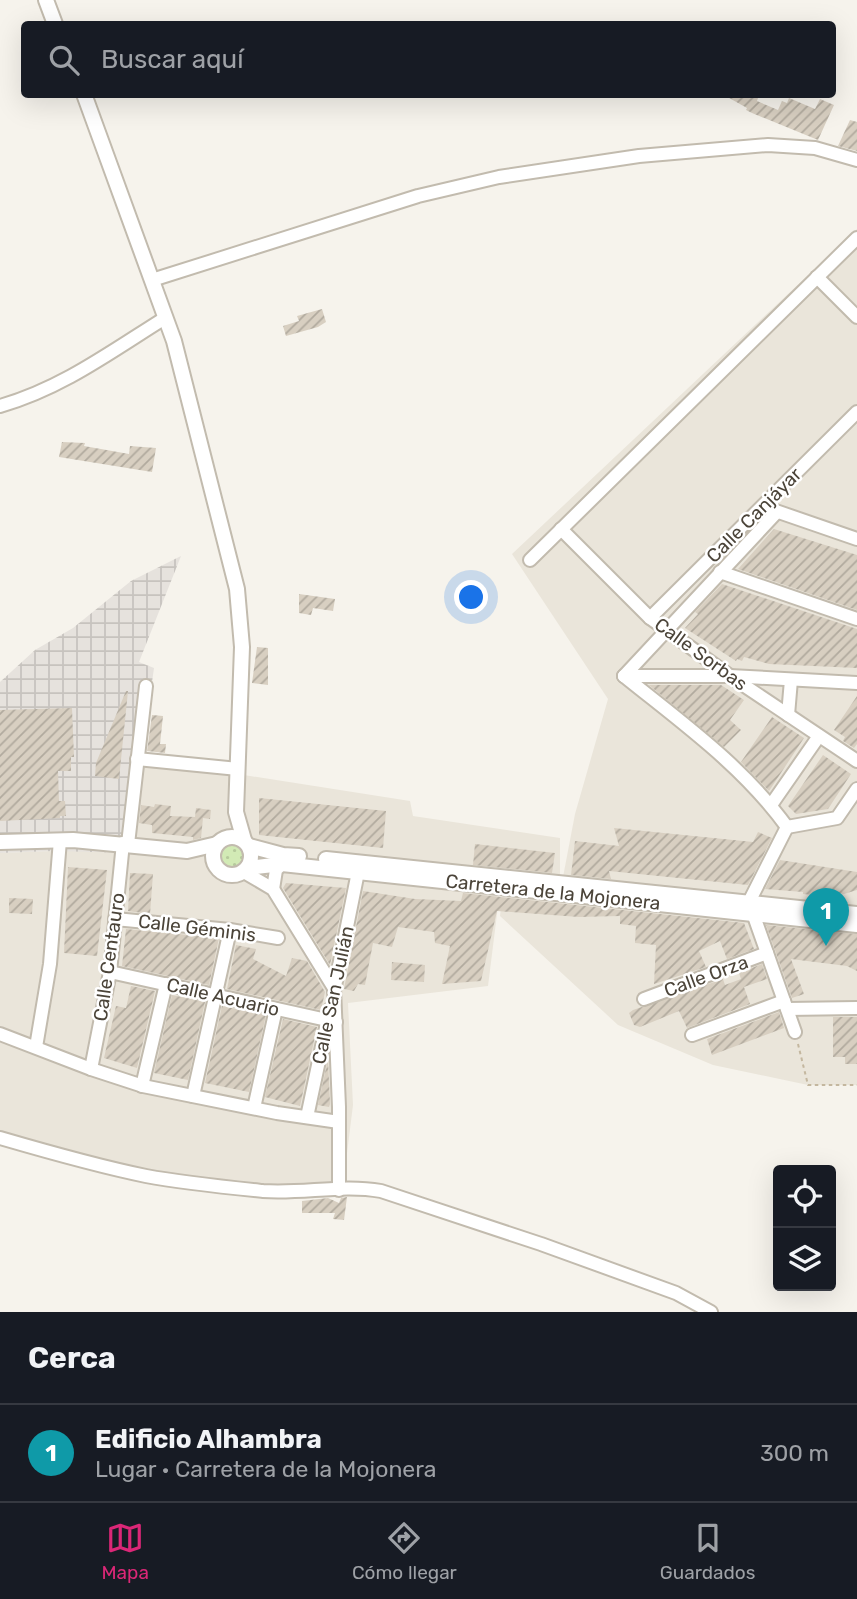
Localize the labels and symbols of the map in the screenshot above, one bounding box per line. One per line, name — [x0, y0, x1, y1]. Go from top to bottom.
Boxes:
street label: Calle Canjáyar — [702, 462, 807, 567]
your location — [454, 580, 488, 614]
street label: Calle Sorbas — [650, 613, 752, 695]
street label: Carretera de la Mojonera — [444, 869, 662, 915]
pin: 1 — [803, 888, 849, 946]
street label: Calle Centauro — [89, 891, 129, 1023]
street label: Calle Géminis — [137, 909, 257, 947]
street label: Calle San Julián — [307, 924, 359, 1066]
street label: Calle Orza — [661, 950, 751, 1002]
street label: Calle Acuario — [164, 973, 282, 1021]

